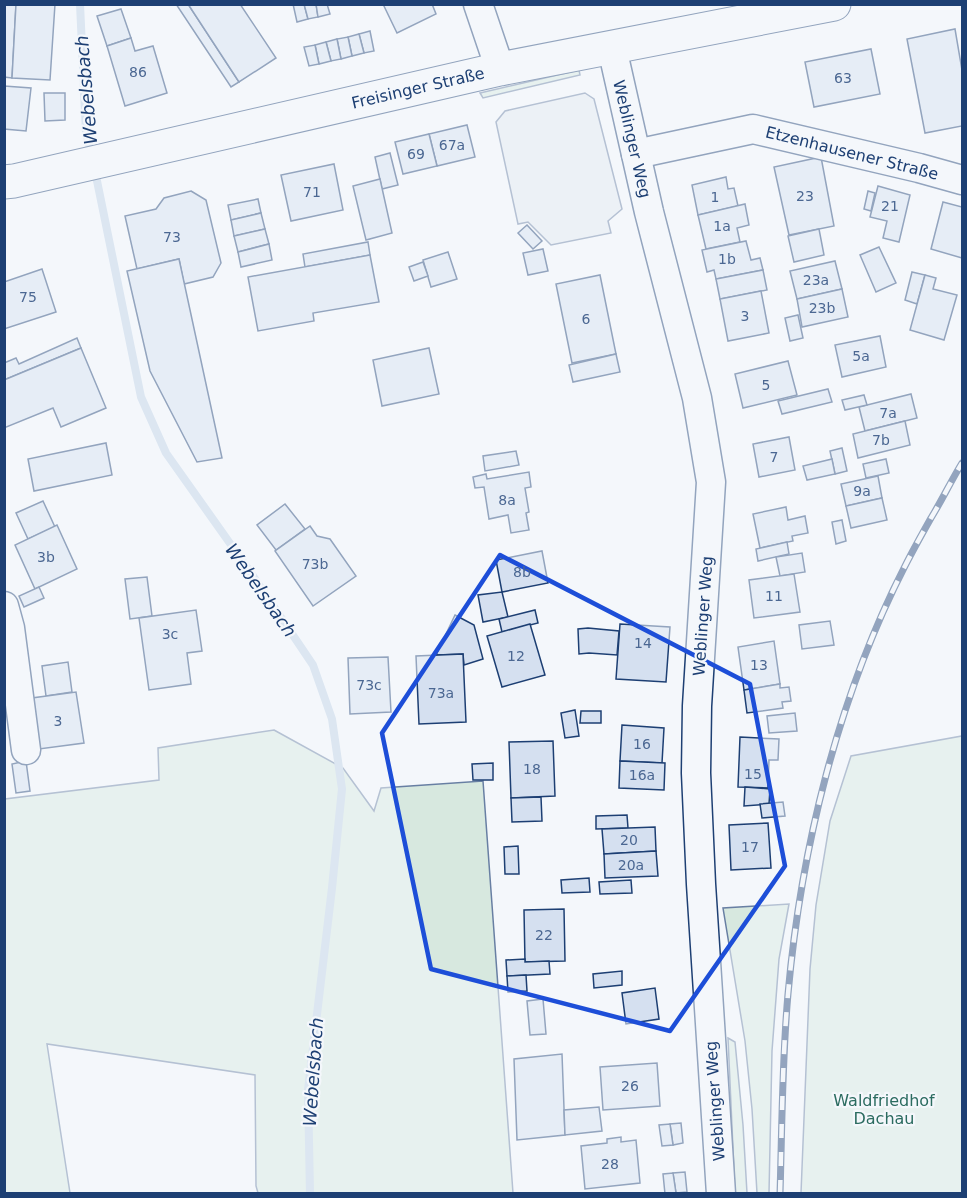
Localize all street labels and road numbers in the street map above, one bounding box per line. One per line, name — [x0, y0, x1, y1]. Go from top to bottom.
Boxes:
street label: Freisinger Straße — [350, 63, 486, 113]
street label: Weblinger Weg — [609, 78, 655, 200]
street label: Etzenhausener Straße — [764, 122, 940, 184]
street label: Weblinger Weg — [689, 555, 717, 677]
street label: Weblinger Weg — [701, 1040, 729, 1162]

